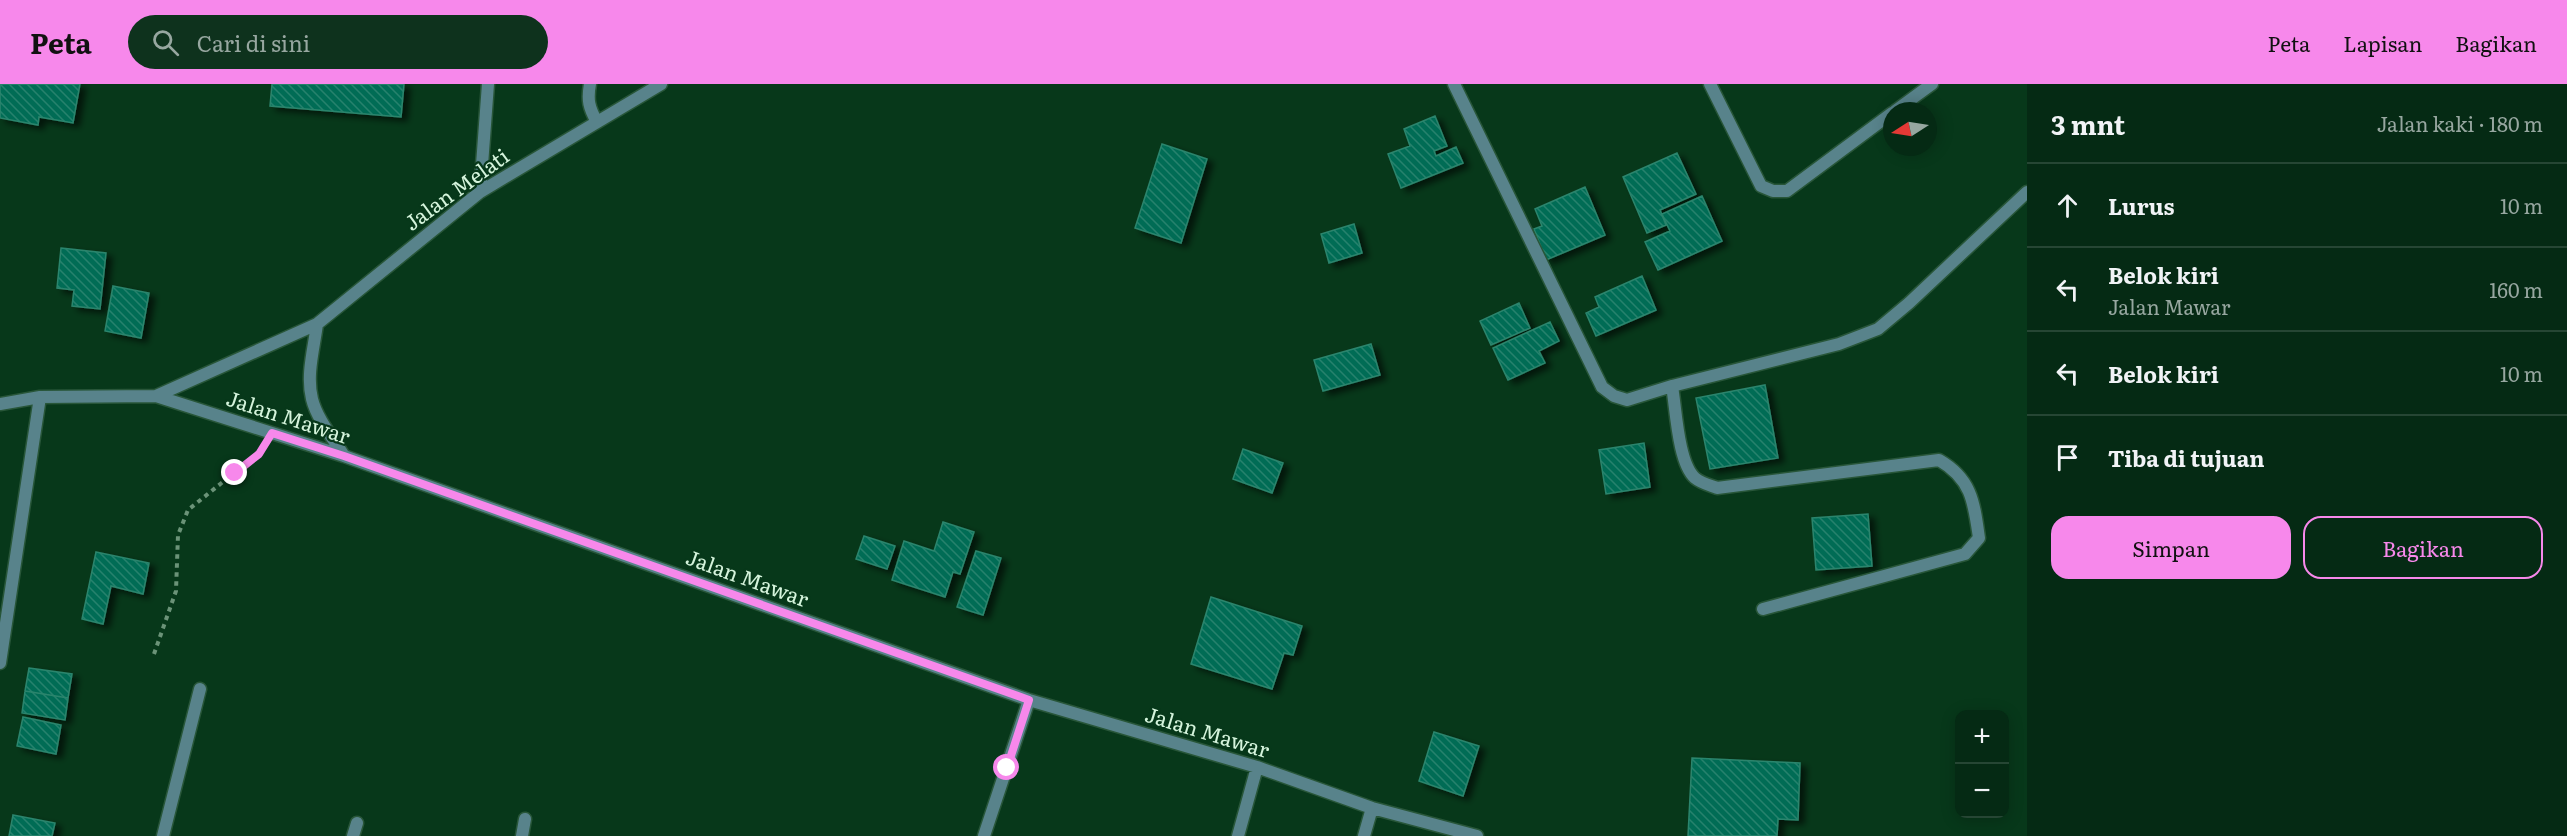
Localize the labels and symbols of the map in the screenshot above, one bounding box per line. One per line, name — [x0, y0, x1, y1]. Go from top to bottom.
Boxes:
north arrow — [1883, 102, 1937, 156]
street label: Jalan Melati — [397, 139, 514, 237]
street label: Jalan Mawar — [223, 381, 355, 450]
route end — [221, 459, 247, 485]
street label: Jalan Mawar — [682, 540, 814, 613]
street label: Jalan Mawar — [1142, 697, 1274, 764]
route start — [993, 754, 1019, 780]

